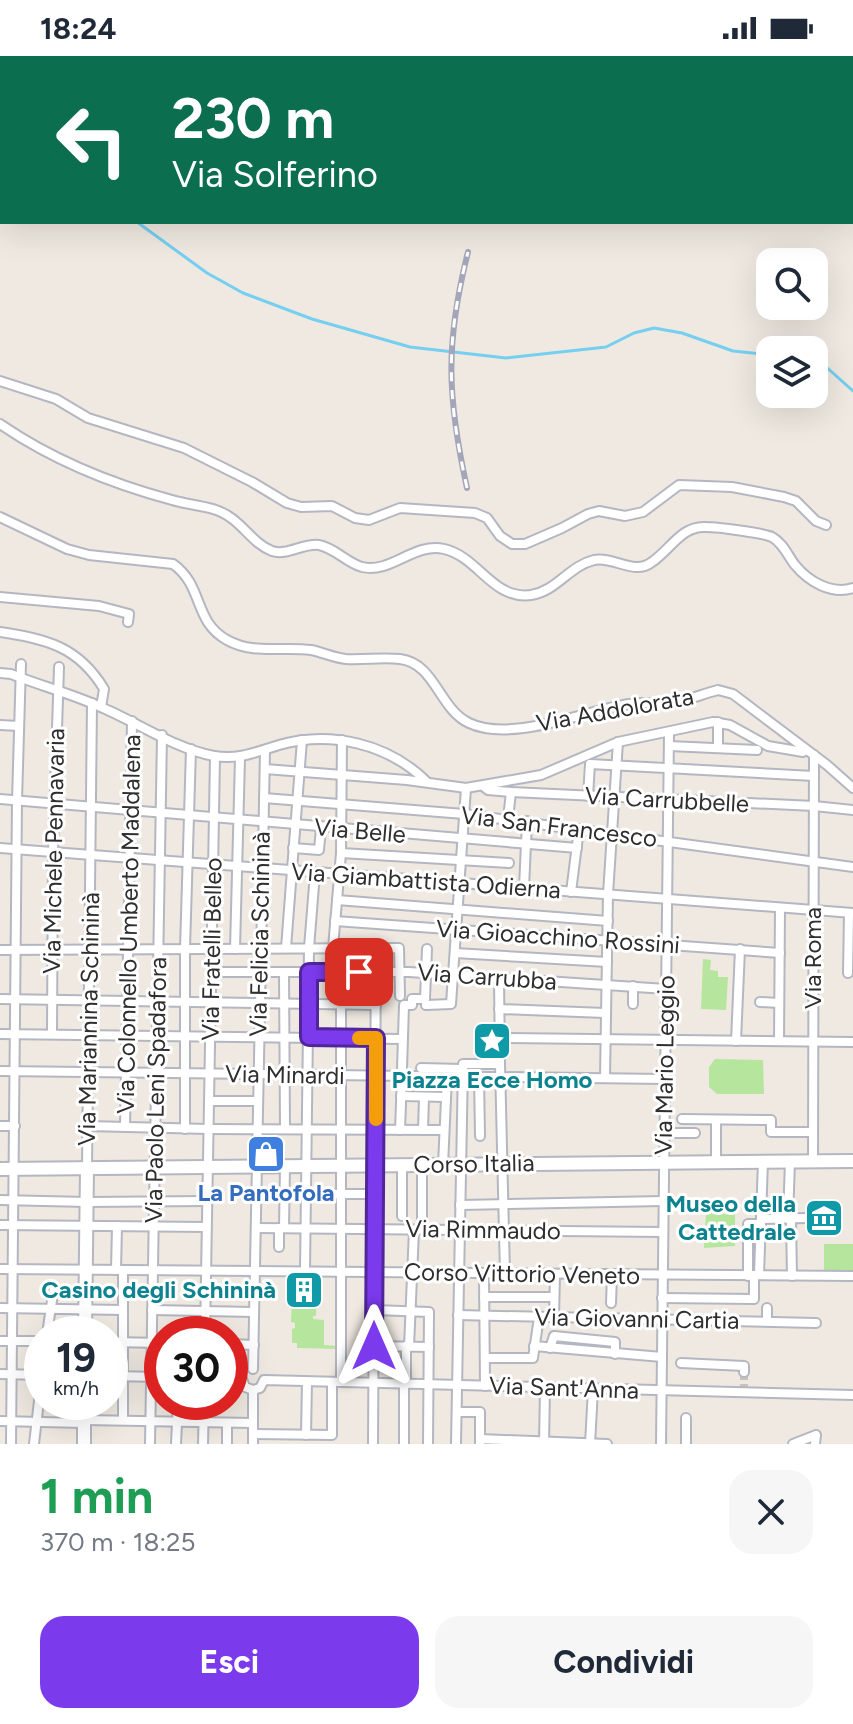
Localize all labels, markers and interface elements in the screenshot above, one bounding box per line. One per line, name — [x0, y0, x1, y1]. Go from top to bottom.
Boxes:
text: 18:24 — [40, 10, 116, 47]
text: 230 m — [172, 85, 334, 152]
icon: left — [40, 88, 144, 192]
text: Via Solferino — [172, 153, 378, 196]
map controls — [756, 248, 828, 408]
button: search — [756, 248, 828, 320]
button: layers — [756, 336, 828, 408]
street label: Via Addolorata — [534, 681, 696, 738]
street label: Via Michele Pennavaria — [37, 728, 70, 974]
street label: Via Colonnello Umberto Maddalena — [111, 734, 146, 1114]
street label: Via Carrubbelle — [584, 781, 750, 818]
street label: Via San Francesco — [459, 800, 659, 853]
street label: Via Belle — [313, 812, 407, 849]
street label: Via Felicia Schininà — [243, 831, 276, 1037]
street label: Via Fratelli Belleo — [195, 857, 228, 1041]
street label: Via Giambattista Odierna — [290, 857, 562, 904]
street label: Via Mariannina Schininà — [72, 892, 105, 1146]
street label: Via Roma — [798, 907, 827, 1009]
street label: Via Gioacchino Rossini — [435, 914, 681, 959]
pin — [325, 938, 393, 1006]
icon: arrive — [337, 950, 381, 994]
street label: Via Paolo Leni Spadafora — [139, 957, 172, 1223]
street label: Via Carrubba — [416, 957, 558, 996]
street label: Via Mario Leggio — [648, 975, 681, 1155]
place icon: Piazza Ecce Homo — [471, 1020, 513, 1062]
street label: Via Minardi — [225, 1059, 345, 1090]
place label: Piazza Ecce Homo — [391, 1065, 593, 1094]
shop icon: La Pantofola — [245, 1133, 287, 1175]
street label: Corso Italia — [413, 1148, 535, 1179]
place label: La Pantofola — [197, 1178, 335, 1207]
place label: Museo della Cattedrale — [665, 1189, 796, 1246]
museum icon: Museo della Cattedrale — [803, 1197, 845, 1239]
street label: Via Rimmaudo — [405, 1214, 561, 1245]
street label: Corso Vittorio Veneto — [404, 1257, 640, 1290]
building icon: Casino degli Schininà — [283, 1269, 325, 1311]
place label: Casino degli Schininà — [41, 1275, 276, 1304]
street label: Via Giovanni Cartia — [534, 1302, 740, 1335]
position arrow — [332, 1304, 416, 1388]
speed limit sign: 30 — [144, 1316, 248, 1420]
text: 19 — [56, 1334, 96, 1382]
street label: Via Sant'Anna — [489, 1370, 639, 1405]
text: km/h — [53, 1376, 99, 1400]
text: 1 min — [40, 1467, 153, 1525]
button: close — [729, 1470, 813, 1554]
text: 370 m · 18:25 — [40, 1526, 196, 1558]
button: Esci — [40, 1616, 419, 1708]
button: Condividi — [435, 1616, 813, 1708]

